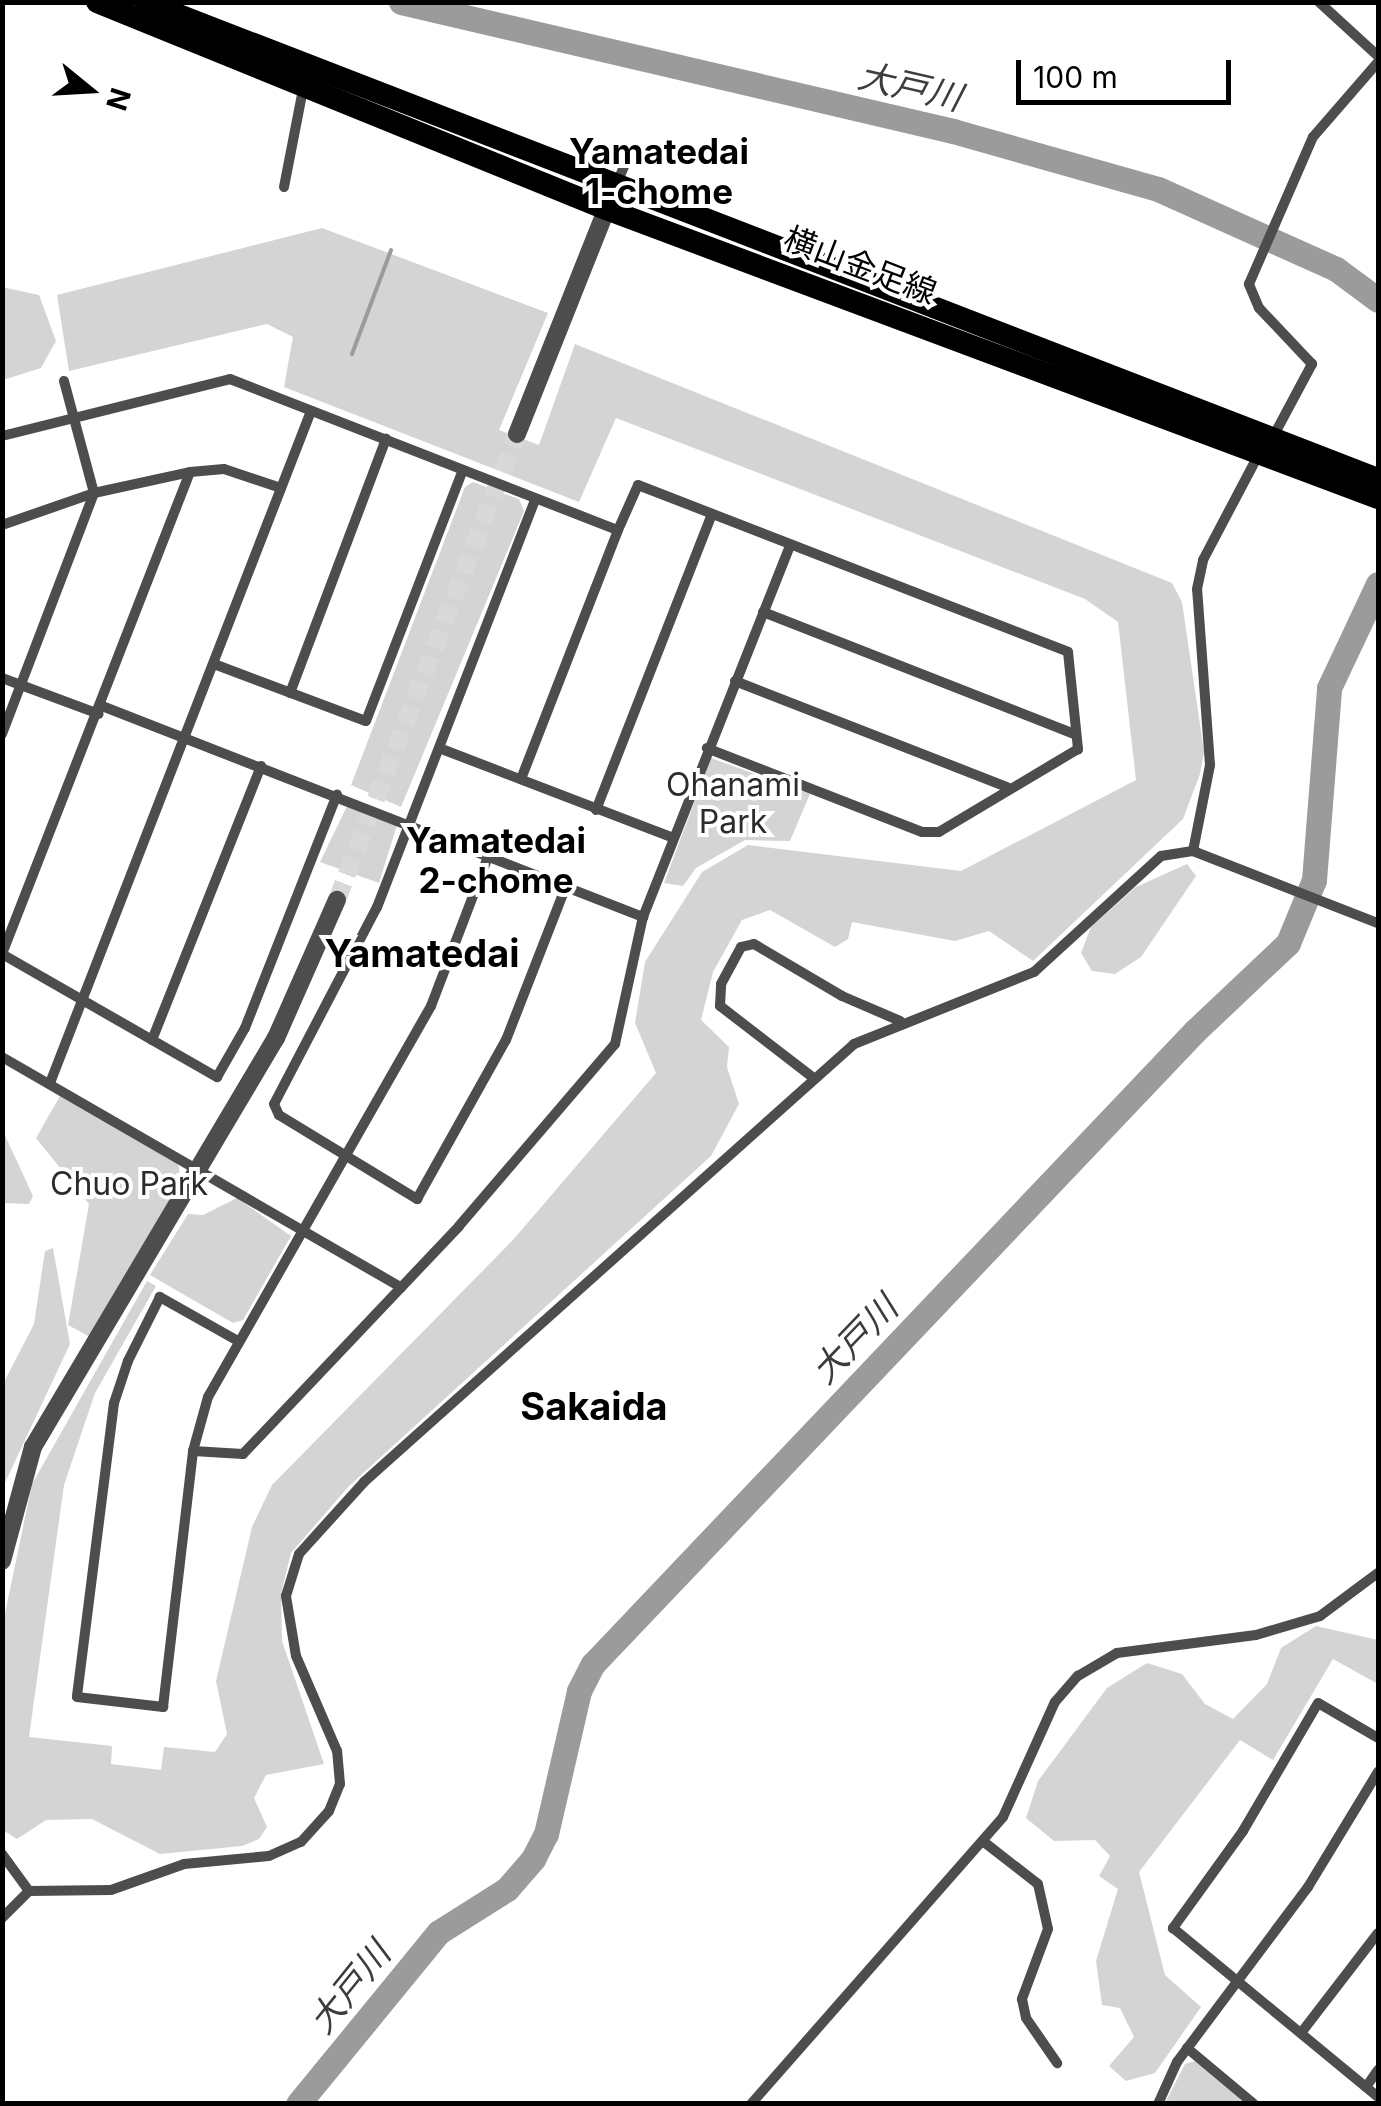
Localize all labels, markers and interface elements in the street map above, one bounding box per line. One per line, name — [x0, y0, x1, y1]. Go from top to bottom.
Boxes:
north arrow — [40, 40, 140, 140]
scale bar — [1021, 40, 1236, 102]
water label: 大戸川 — [854, 54, 966, 118]
text: 100 m — [1033, 59, 1118, 95]
text: N — [99, 84, 138, 115]
district label: Yamatedai 1-chome — [569, 130, 749, 212]
street label: 横山金足線 — [778, 219, 942, 313]
park label: Ohanami Park — [666, 767, 800, 842]
district label: Yamatedai 2-chome — [406, 819, 586, 901]
district label: Yamatedai — [324, 931, 520, 977]
park label: Chuo Park — [50, 1165, 208, 1203]
water label: 大戸川 — [802, 1287, 906, 1391]
district label: Sakaida — [520, 1384, 668, 1430]
water label: 大戸川 — [300, 1933, 398, 2041]

